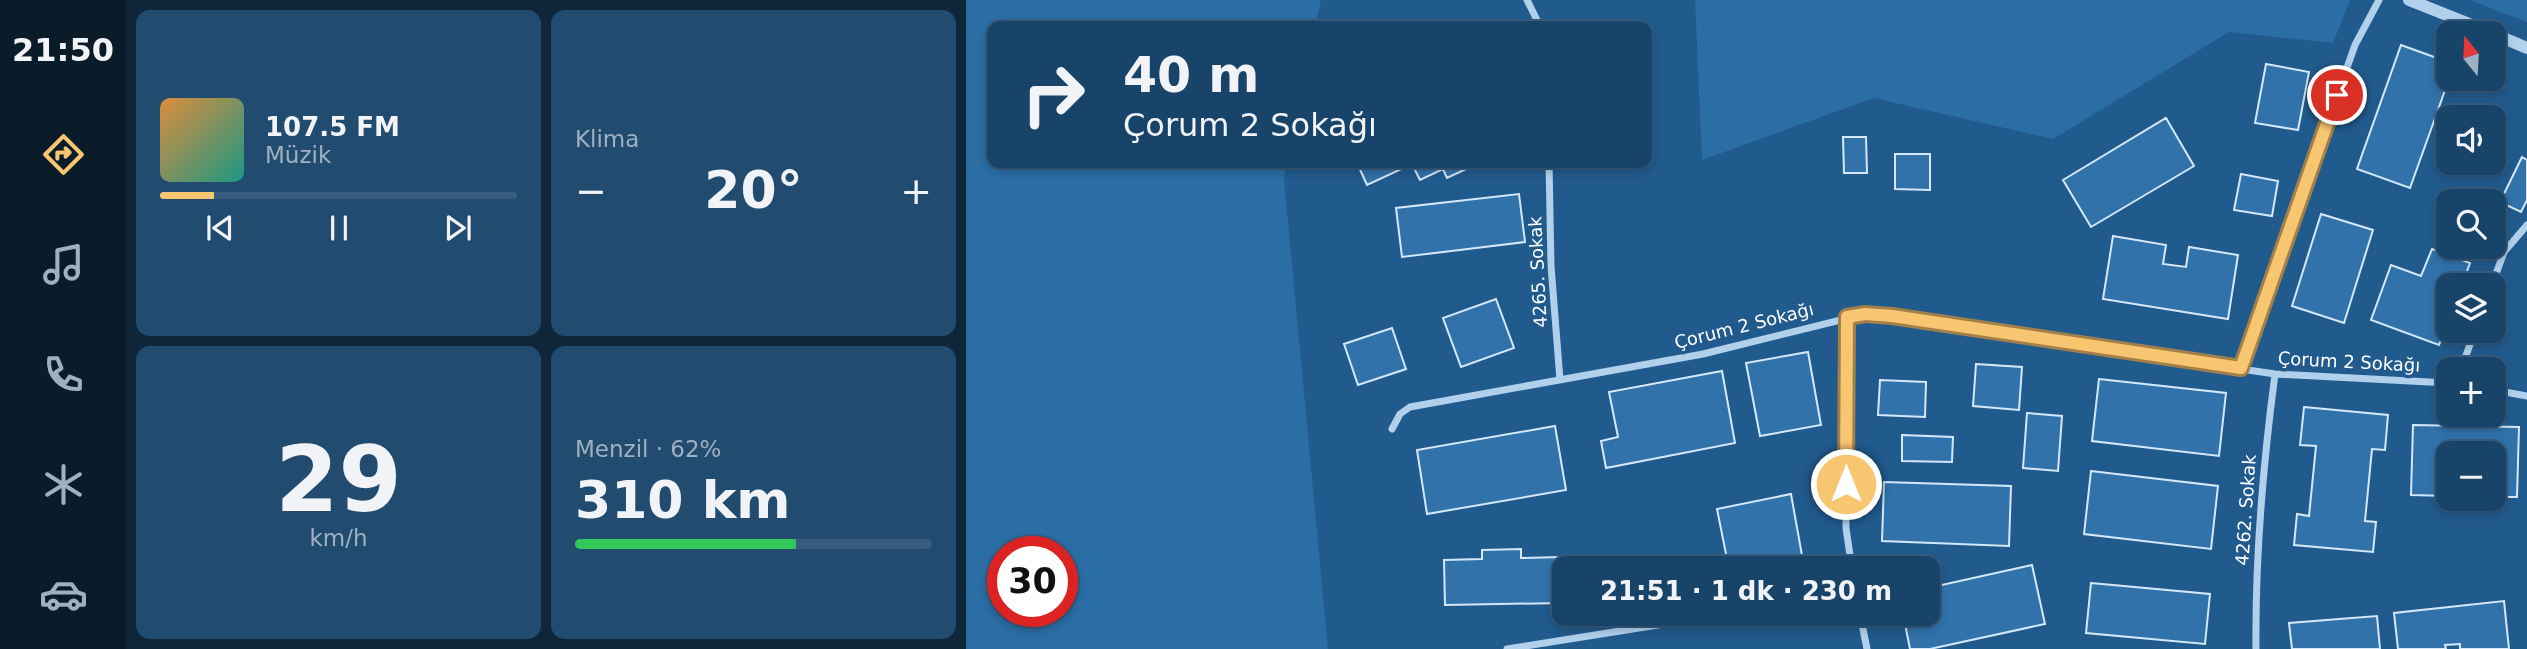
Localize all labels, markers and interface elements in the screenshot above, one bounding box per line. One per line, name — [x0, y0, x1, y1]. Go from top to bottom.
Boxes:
north arrow — [2436, 21, 2506, 91]
map controls — [2436, 21, 2506, 511]
text: 21:50 — [12, 31, 114, 69]
text: 40 m — [1123, 47, 1259, 104]
icon: right — [1008, 49, 1099, 140]
pin — [2307, 65, 2367, 125]
icon: arrive — [2318, 76, 2356, 114]
button: sound — [2436, 105, 2506, 175]
text: Çorum 2 Sokağı — [1123, 106, 1377, 144]
text: 107.5 FM — [265, 112, 400, 142]
text: Klima — [575, 126, 639, 152]
icon: directions — [39, 130, 88, 179]
text: Müzik — [265, 142, 331, 168]
text: 20° — [704, 160, 803, 220]
text: − — [575, 169, 607, 213]
text: + — [900, 169, 932, 213]
button: search — [2436, 189, 2506, 259]
icon: previous — [201, 209, 239, 247]
icon: pause — [320, 209, 358, 247]
icon: next — [439, 209, 477, 247]
street label: 4265. Sokak — [1524, 215, 1551, 328]
icon: music — [39, 240, 88, 289]
button: layers — [2436, 273, 2506, 343]
street label: Çorum 2 Sokağı — [1672, 298, 1816, 353]
street label: Çorum 2 Sokağı — [2277, 347, 2421, 376]
icon: phone — [39, 350, 88, 399]
button: + — [2436, 357, 2506, 427]
text: 29 — [275, 427, 402, 532]
text: Menzil · 62% — [575, 436, 721, 462]
button: − — [2436, 441, 2506, 511]
position arrow — [1809, 447, 1883, 521]
street label: 4262. Sokak — [2231, 453, 2260, 566]
icon: climate — [39, 460, 88, 509]
text: 310 km — [575, 470, 790, 530]
text: km/h — [309, 525, 368, 551]
speed limit sign: 30 — [987, 536, 1078, 627]
icon: car — [39, 570, 88, 619]
text: 21:51 · 1 dk · 230 m — [1600, 576, 1892, 606]

